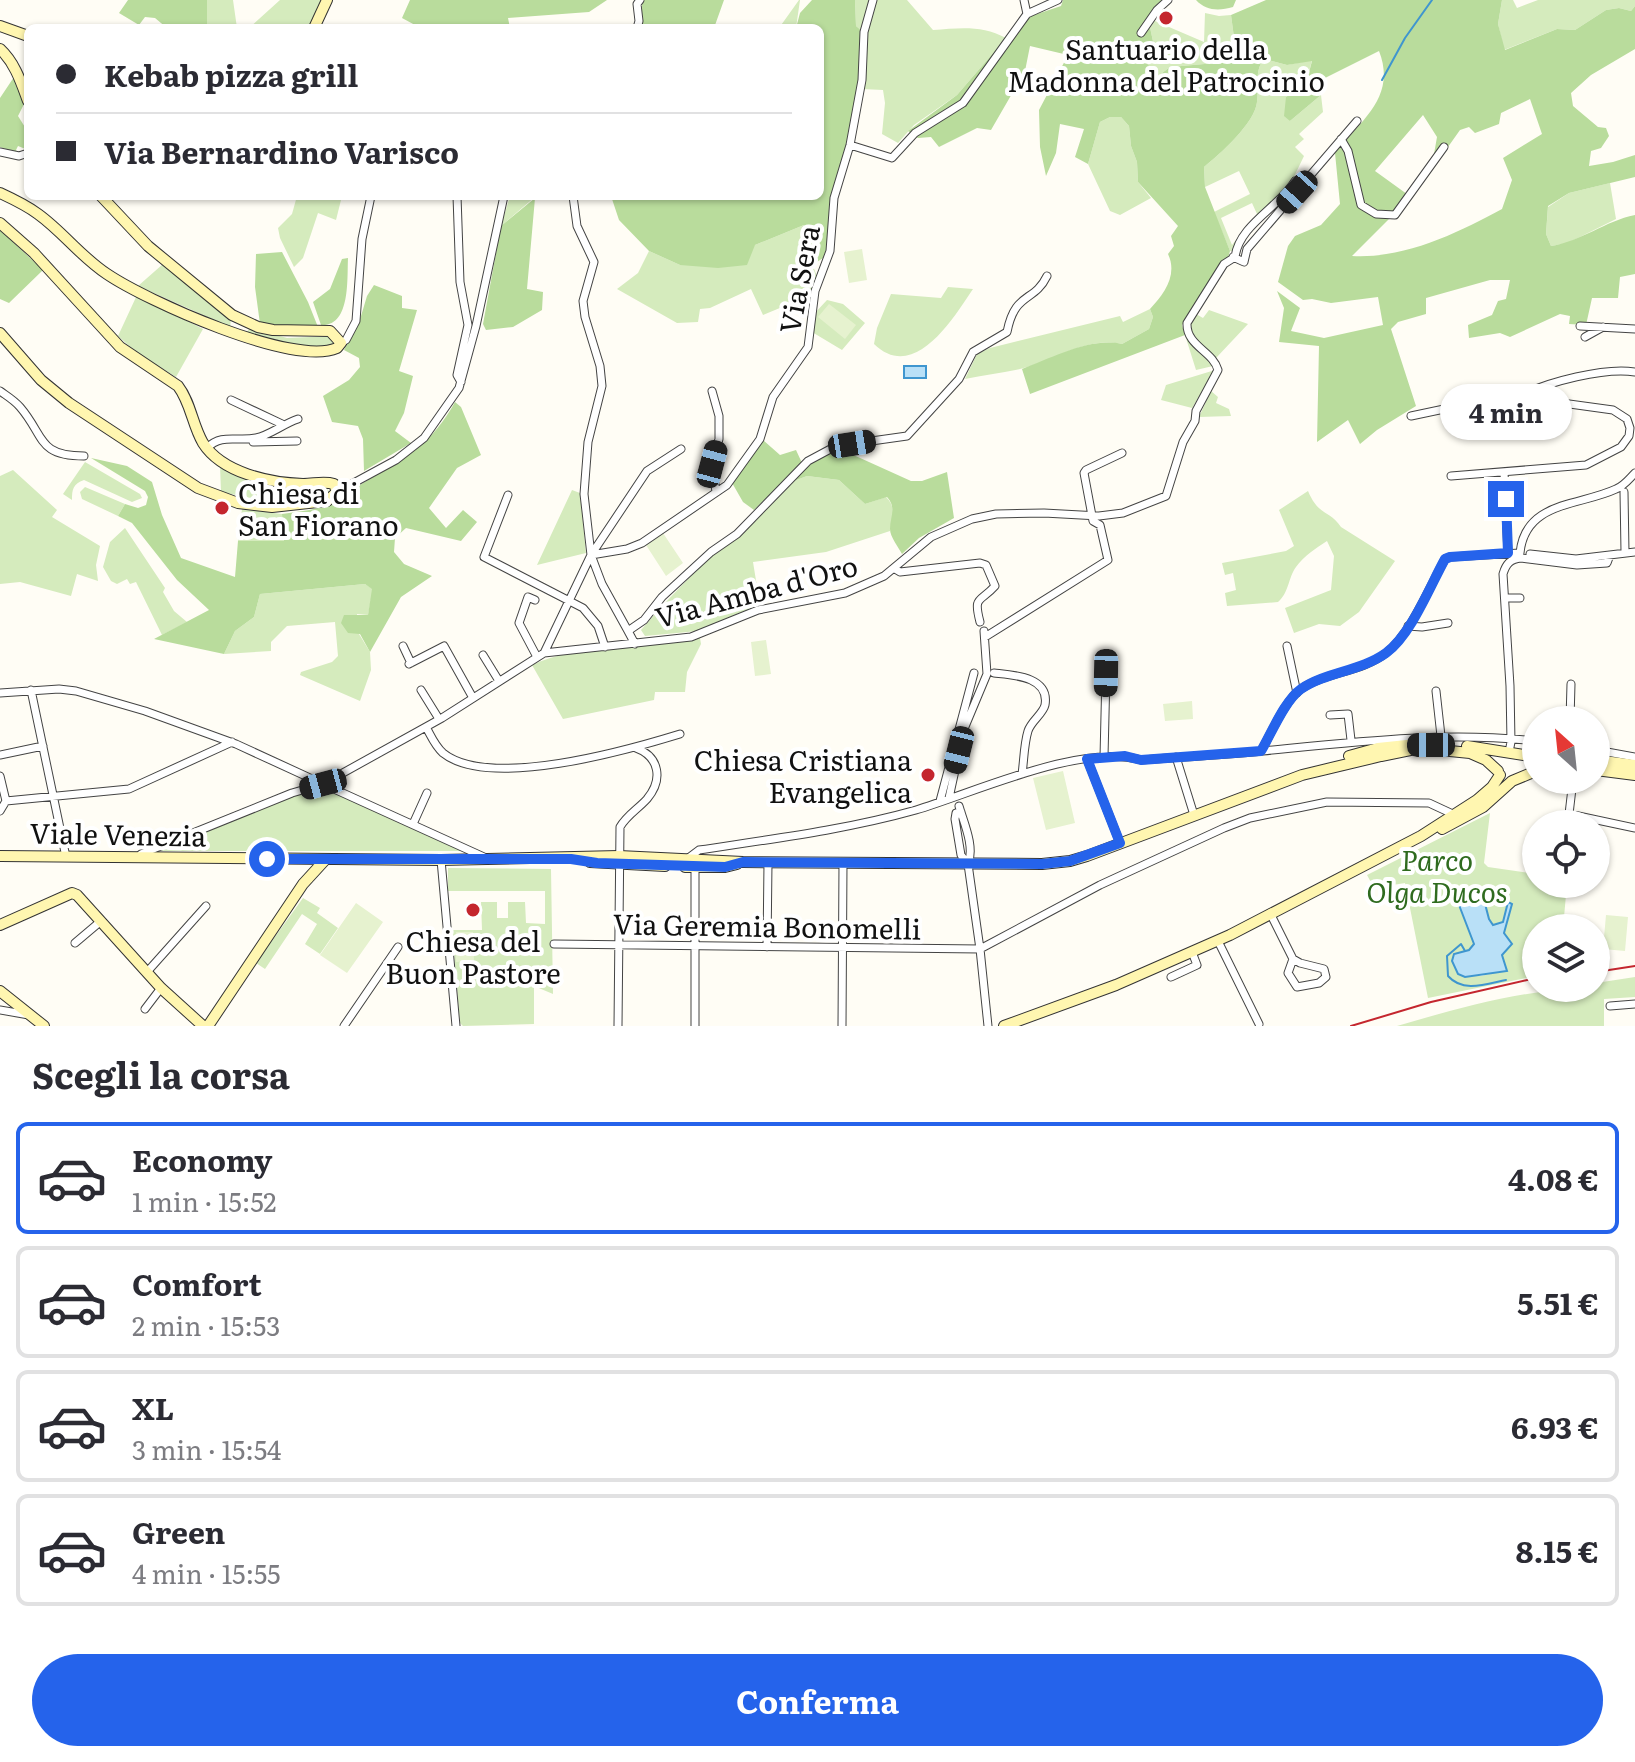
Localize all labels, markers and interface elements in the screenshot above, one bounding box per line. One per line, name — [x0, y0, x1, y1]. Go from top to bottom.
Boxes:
marker: Santuario della Madonna del Patrocinio — [1157, 9, 1175, 27]
place label: Santuario della Madonna del Patrocinio — [1007, 27, 1325, 101]
text: Kebab pizza grill — [104, 52, 358, 96]
text: Via Bernardino Varisco — [104, 129, 459, 173]
car — [1272, 166, 1322, 218]
street label: Via Sera — [767, 221, 829, 337]
callout: 4 min — [1440, 383, 1572, 439]
text: 4 min — [1469, 392, 1543, 431]
car — [826, 428, 878, 460]
car — [694, 438, 730, 490]
place label: Chiesa di San Fiorano — [238, 471, 399, 545]
route end — [1488, 481, 1524, 517]
marker: Chiesa di San Fiorano — [213, 499, 231, 517]
street label: Via Amba d'Oro — [650, 543, 862, 637]
car — [1094, 649, 1118, 697]
north arrow — [1522, 706, 1610, 794]
map controls — [1522, 706, 1610, 1002]
car — [942, 724, 976, 776]
car — [1407, 733, 1455, 757]
place label: Chiesa Cristiana Evangelica — [694, 738, 912, 812]
car — [297, 766, 349, 802]
marker: Chiesa Cristiana Evangelica — [919, 766, 937, 784]
street label: Viale Venezia — [29, 810, 207, 856]
button: locate — [1522, 810, 1610, 898]
park label: Parco Olga Ducos — [1366, 838, 1508, 912]
route start — [249, 841, 285, 877]
marker: Chiesa del Buon Pastore — [464, 901, 482, 919]
street label: Via Geremia Bonomelli — [613, 901, 921, 949]
button: layers — [1522, 914, 1610, 1002]
place label: Chiesa del Buon Pastore — [385, 919, 561, 993]
text: Scegli la corsa — [32, 1047, 290, 1100]
text: Economy — [132, 1137, 272, 1181]
icon: car — [36, 1142, 108, 1214]
text: 4.08 € — [1508, 1156, 1599, 1200]
text: 1 min · 15:52 — [132, 1181, 277, 1220]
text: Comfort — [132, 1261, 262, 1305]
icon: car — [36, 1266, 108, 1338]
text: 5.51 € — [1517, 1280, 1599, 1324]
text: 2 min · 15:53 — [132, 1305, 280, 1344]
text: XL — [132, 1385, 174, 1429]
icon: car — [36, 1390, 108, 1462]
text: 6.93 € — [1511, 1404, 1599, 1448]
text: 3 min · 15:54 — [132, 1429, 281, 1468]
text: Green — [132, 1509, 225, 1553]
icon: car — [36, 1514, 108, 1586]
text: 8.15 € — [1516, 1528, 1599, 1572]
text: 4 min · 15:55 — [132, 1553, 281, 1592]
button: Conferma — [32, 1654, 1603, 1746]

